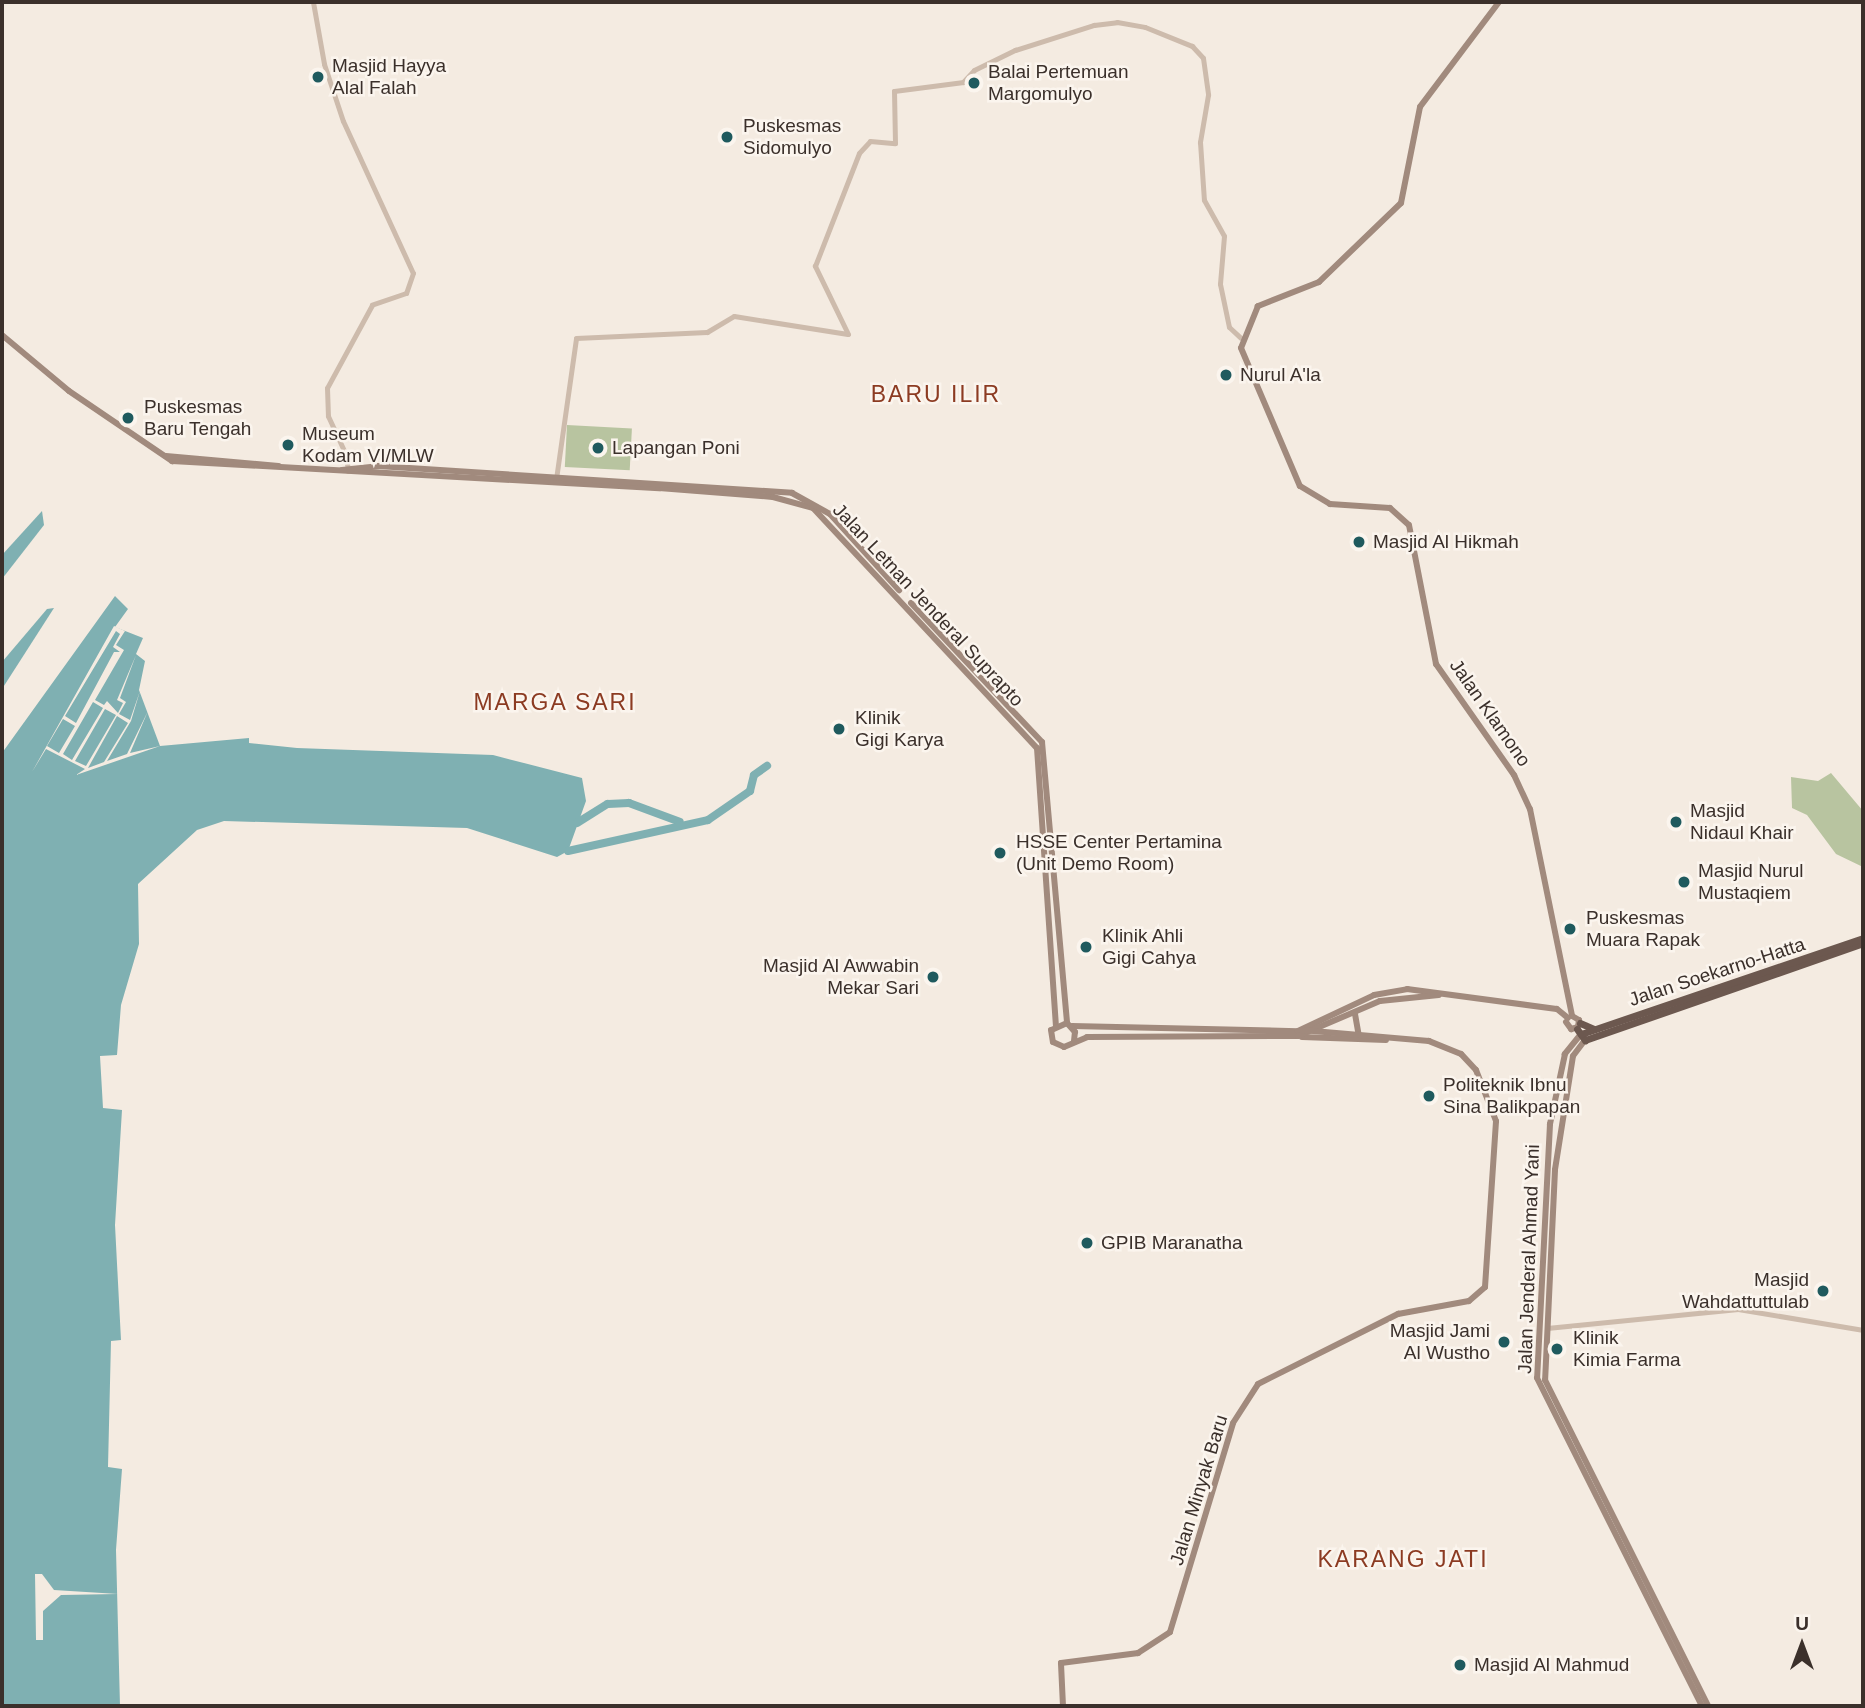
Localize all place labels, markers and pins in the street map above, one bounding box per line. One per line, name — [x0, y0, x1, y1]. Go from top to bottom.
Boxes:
place label: Masjid Hayya Alal Falah — [332, 55, 446, 99]
place label: Balai Pertemuan Margomulyo — [988, 61, 1128, 105]
marker: Masjid Hayya Alal Falah — [310, 69, 326, 85]
marker: Balai Pertemuan Margomulyo — [966, 75, 982, 91]
place label: Puskesmas Sidomulyo — [743, 115, 841, 159]
marker: Puskesmas Sidomulyo — [717, 127, 737, 147]
place label: Nurul A'la — [1240, 364, 1322, 386]
marker: Nurul A'la — [1218, 367, 1234, 383]
place label: Puskesmas Baru Tengah — [144, 396, 252, 440]
marker: Puskesmas Baru Tengah — [118, 408, 138, 428]
place label: Museum Kodam VI/MLW — [302, 423, 434, 467]
marker: Museum Kodam VI/MLW — [280, 437, 296, 453]
place label: Lapangan Poni — [612, 437, 740, 459]
marker: Lapangan Poni — [590, 440, 606, 456]
place label: Masjid Al Hikmah — [1373, 531, 1520, 553]
marker: Masjid Al Hikmah — [1351, 534, 1367, 550]
place label: Klinik Gigi Karya — [855, 707, 944, 751]
marker: Klinik Gigi Karya — [829, 719, 849, 739]
place label: Masjid Nidaul Khair — [1690, 800, 1793, 844]
marker: Masjid Nidaul Khair — [1668, 814, 1684, 830]
place label: HSSE Center Pertamina (Unit Demo Room) — [1016, 831, 1222, 875]
marker: HSSE Center Pertamina (Unit Demo Room) — [990, 843, 1010, 863]
place label: Masjid Nurul Mustaqiem — [1698, 860, 1804, 904]
marker: Masjid Nurul Mustaqiem — [1676, 874, 1692, 890]
place label: Puskesmas Muara Rapak — [1586, 907, 1700, 951]
marker: Puskesmas Muara Rapak — [1560, 919, 1580, 939]
place label: Klinik Ahli Gigi Cahya — [1102, 925, 1196, 969]
marker: Klinik Ahli Gigi Cahya — [1076, 937, 1096, 957]
place label: Masjid Al Awwabin Mekar Sari — [761, 955, 919, 999]
marker: Masjid Al Awwabin Mekar Sari — [925, 969, 941, 985]
place label: Politeknik Ibnu Sina Balikpapan — [1443, 1074, 1580, 1118]
marker: Politeknik Ibnu Sina Balikpapan — [1421, 1088, 1437, 1104]
place label: GPIB Maranatha — [1101, 1232, 1243, 1254]
marker: GPIB Maranatha — [1079, 1235, 1095, 1251]
place label: Masjid Wahdattuttulab — [1682, 1269, 1809, 1313]
marker: Masjid Wahdattuttulab — [1815, 1283, 1831, 1299]
place label: Masjid Jami Al Wustho — [1390, 1320, 1490, 1364]
place label: Klinik Kimia Farma — [1573, 1327, 1681, 1371]
marker: Masjid Jami Al Wustho — [1496, 1334, 1512, 1350]
marker: Klinik Kimia Farma — [1547, 1339, 1567, 1359]
place label: Masjid Al Mahmud — [1474, 1654, 1630, 1676]
marker: Masjid Al Mahmud — [1452, 1657, 1468, 1673]

